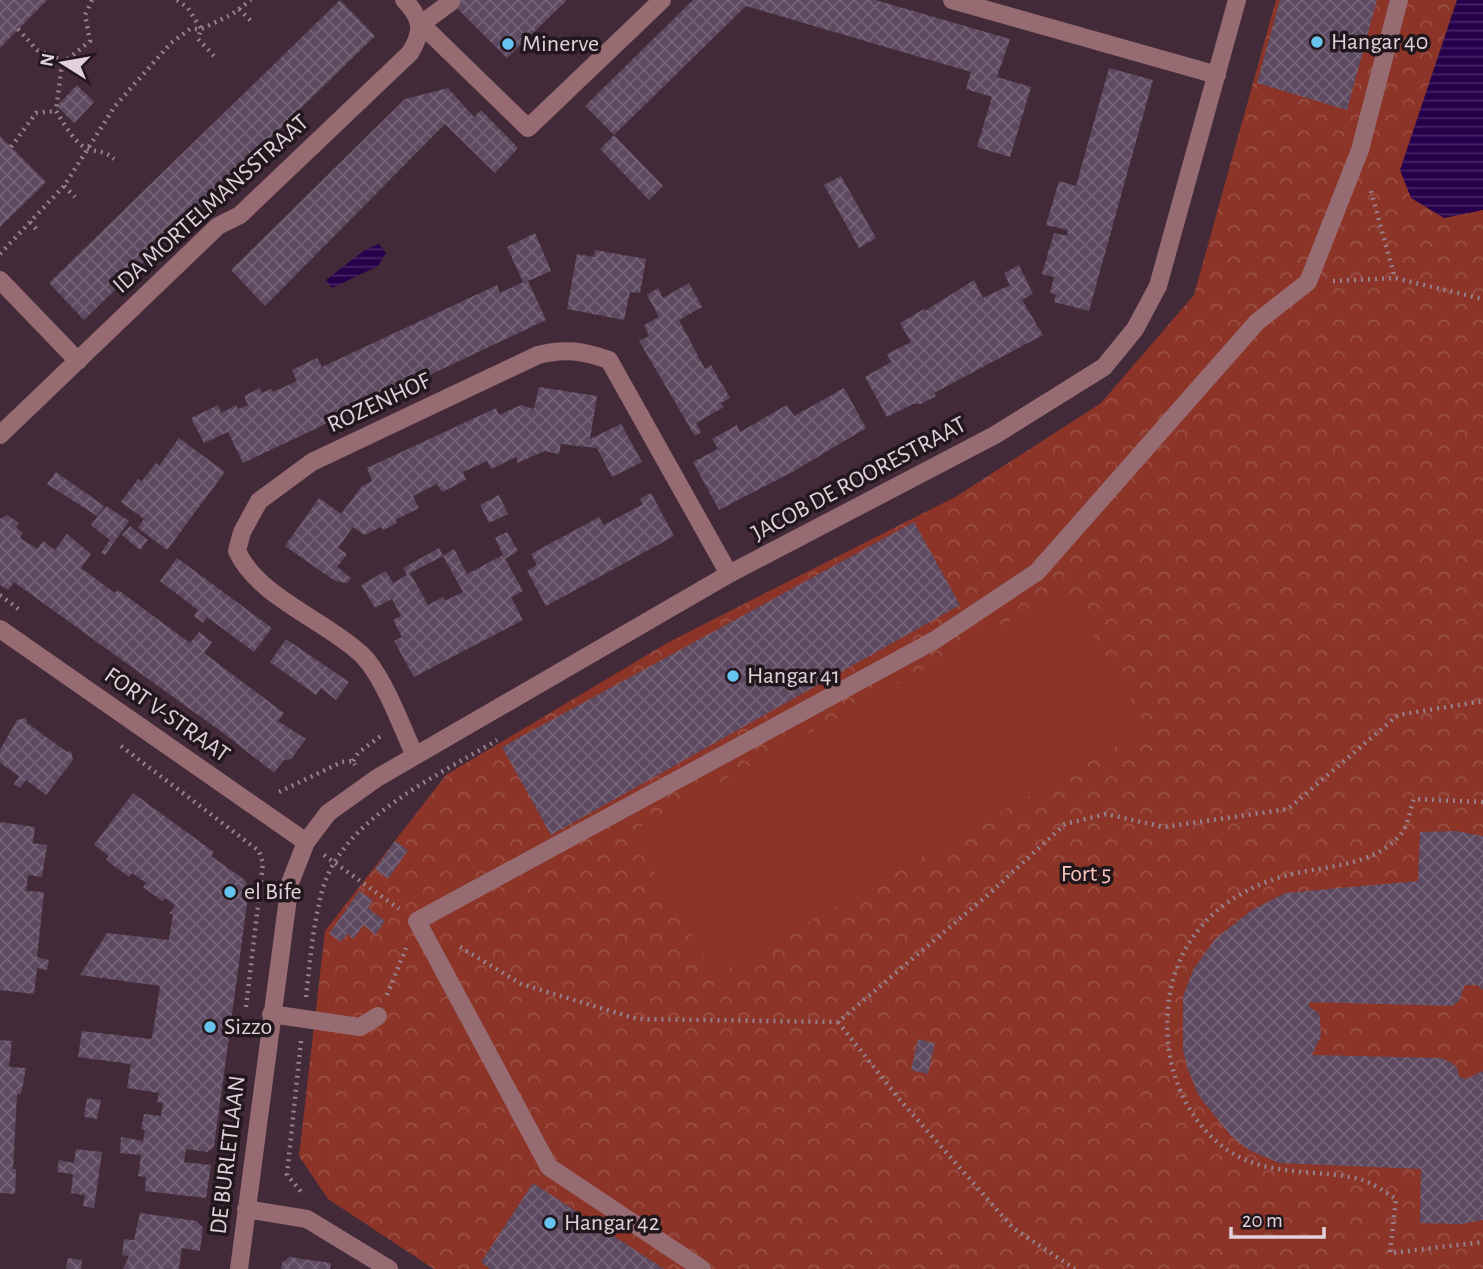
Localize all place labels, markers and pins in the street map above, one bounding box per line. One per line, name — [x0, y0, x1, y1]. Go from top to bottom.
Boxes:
place label: Hangar 40 — [1331, 30, 1428, 54]
place label: Minerve — [522, 32, 599, 56]
marker: Hangar 40 — [1309, 34, 1325, 50]
marker: Minerve — [500, 36, 516, 52]
place label: Hangar 41 — [747, 664, 840, 688]
marker: Hangar 41 — [725, 668, 741, 684]
place label: el Bife — [244, 880, 302, 904]
marker: el Bife — [222, 884, 238, 900]
place label: Sizzo — [224, 1015, 272, 1039]
marker: Sizzo — [202, 1019, 218, 1035]
place label: Hangar 42 — [564, 1211, 660, 1235]
marker: Hangar 42 — [542, 1215, 558, 1231]

